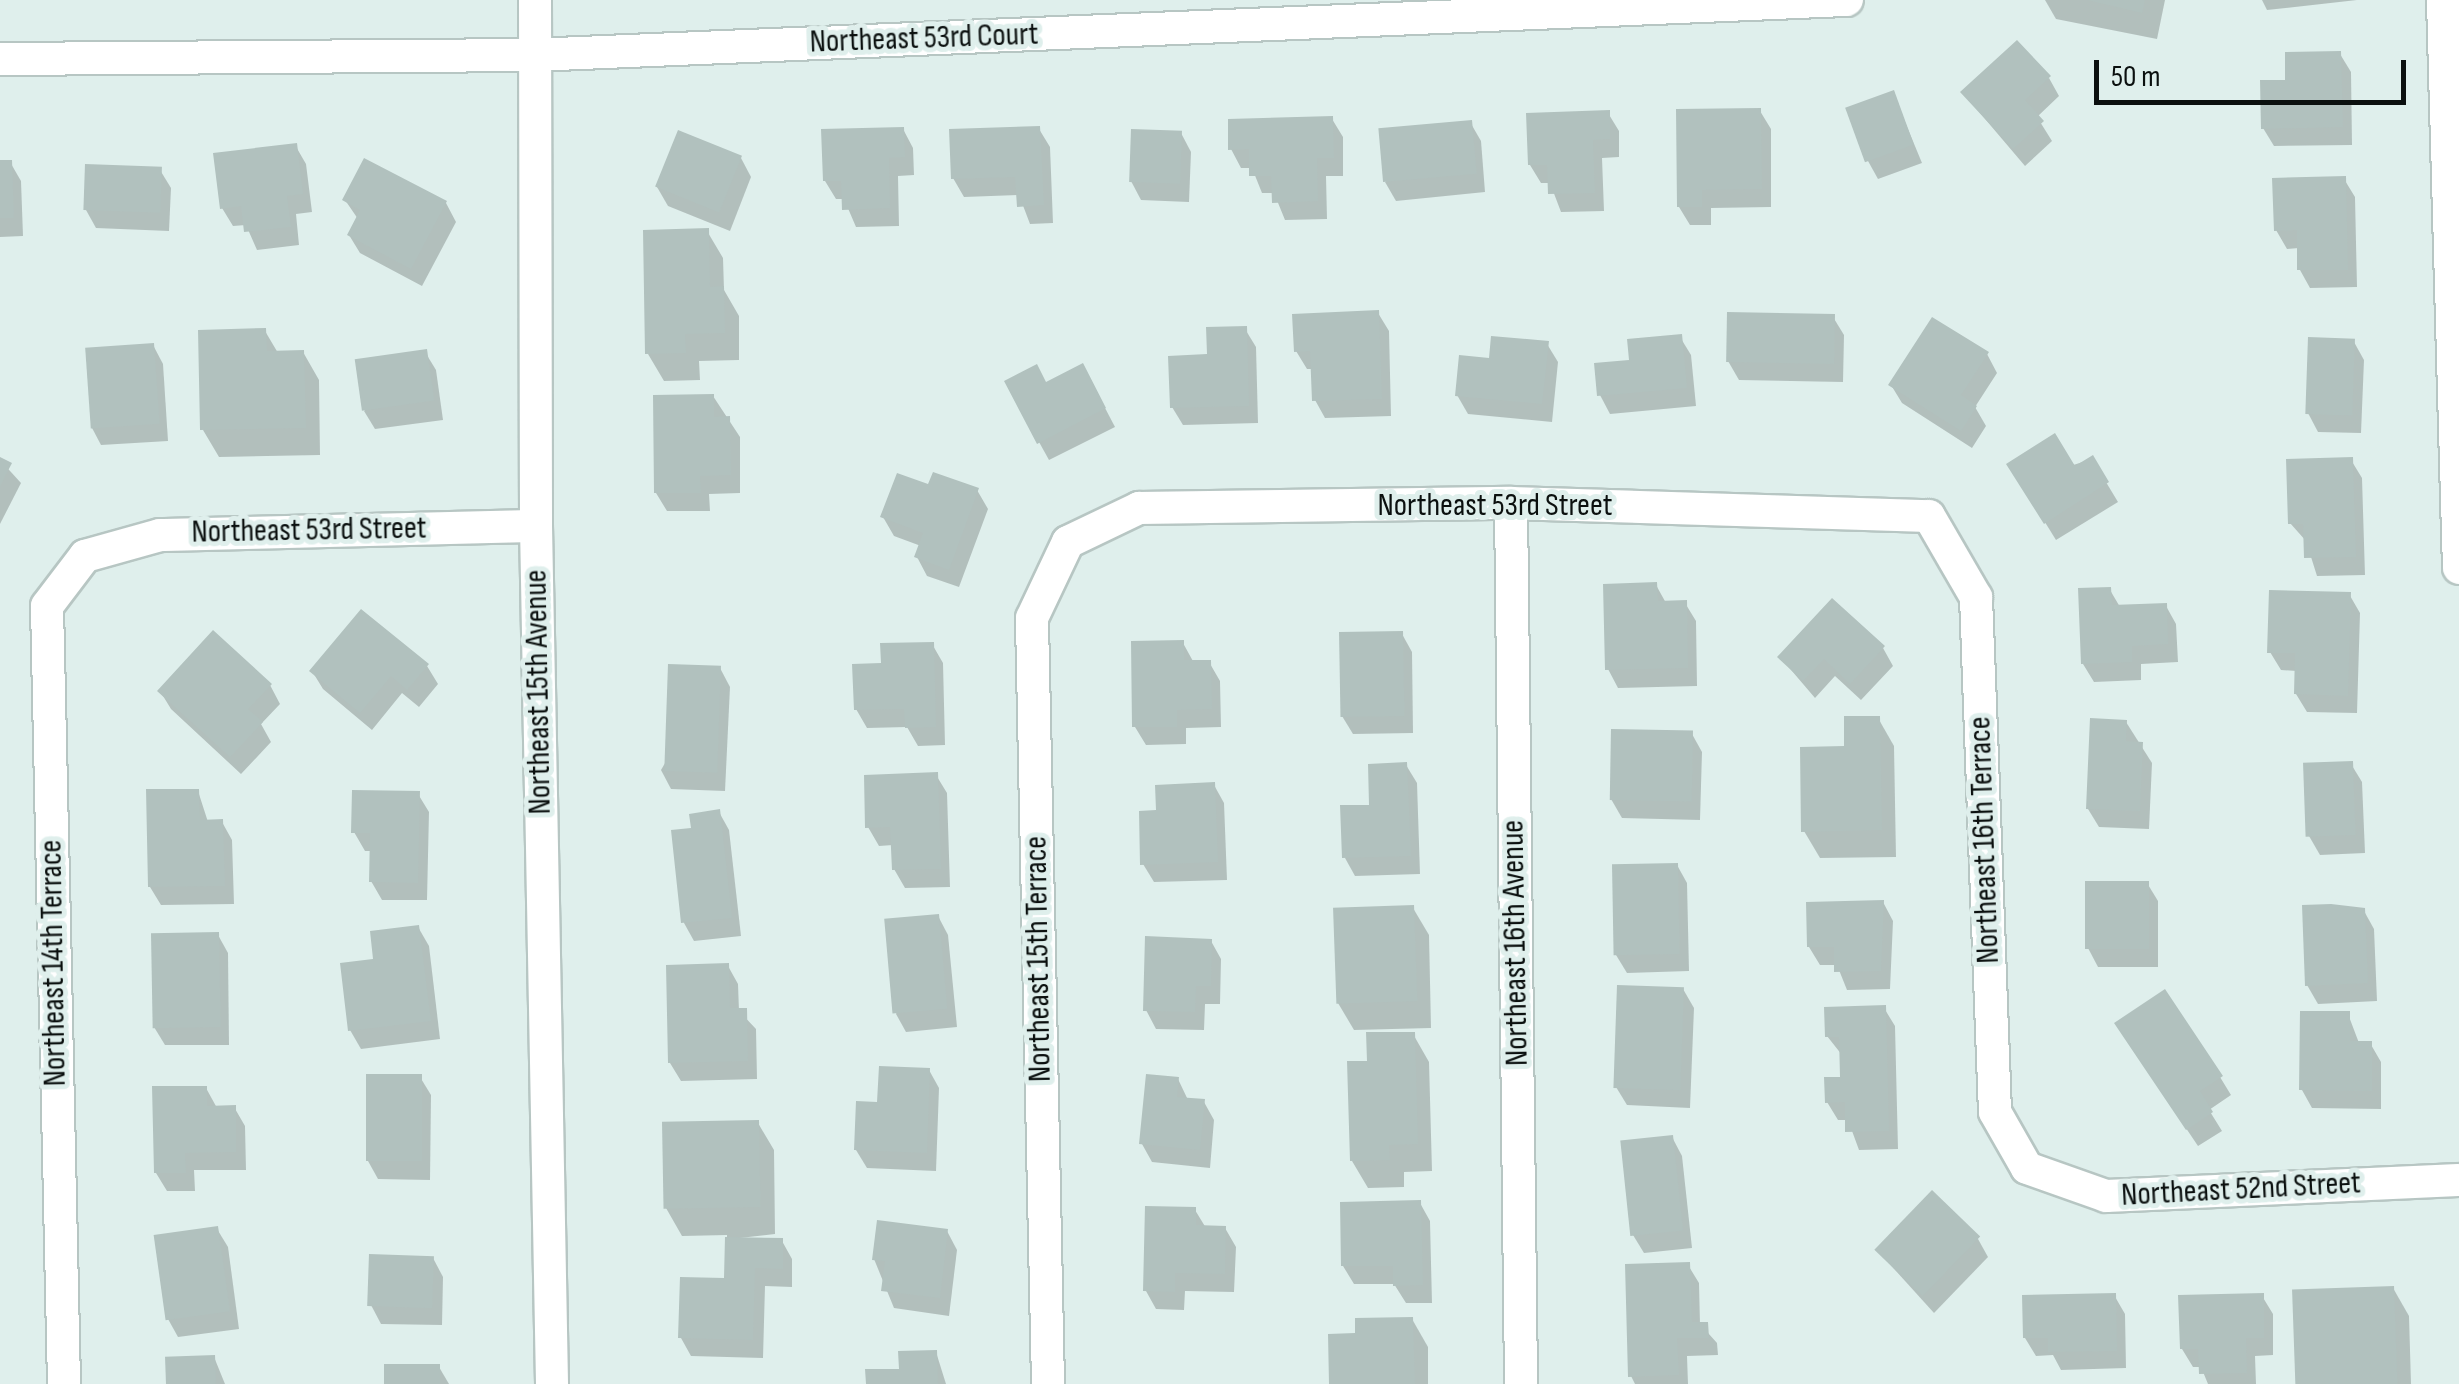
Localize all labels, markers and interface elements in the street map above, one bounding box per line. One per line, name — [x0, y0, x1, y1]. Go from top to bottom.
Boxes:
street label: Northeast 53rd Court — [809, 16, 1039, 62]
scale bar — [2099, 40, 2412, 102]
text: 50 m — [2111, 59, 2160, 95]
street label: Northeast 53rd Street — [1377, 487, 1613, 525]
street label: Northeast 53rd Street — [191, 510, 427, 552]
street label: Northeast 15th Avenue — [518, 569, 560, 815]
street label: Northeast 16th Terrace — [1961, 716, 2009, 964]
street label: Northeast 16th Avenue — [1495, 820, 1537, 1066]
street label: Northeast 15th Terrace — [1018, 836, 1060, 1082]
street label: Northeast 14th Terrace — [33, 839, 75, 1087]
street label: Northeast 52nd Street — [2120, 1165, 2362, 1215]

